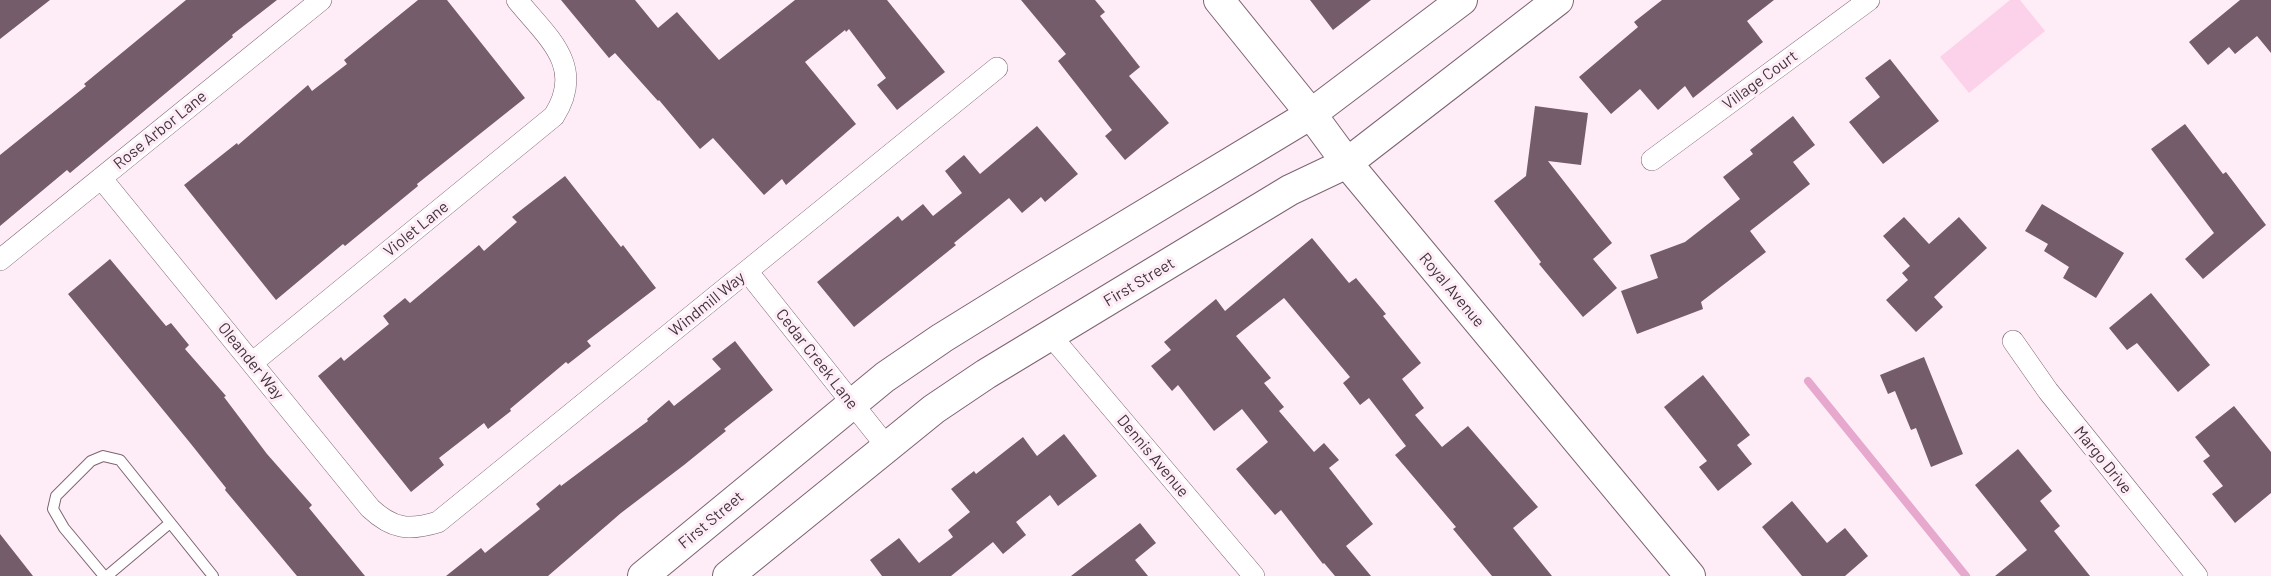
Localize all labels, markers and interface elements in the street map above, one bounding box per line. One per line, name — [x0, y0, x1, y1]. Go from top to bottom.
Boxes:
street label: Village Court — [1719, 46, 1801, 114]
street label: Rose Arbor Lane — [110, 87, 210, 173]
street label: Violet Lane — [380, 197, 452, 261]
street label: Royal Avenue — [1415, 249, 1489, 331]
street label: First Street — [1100, 253, 1178, 311]
street label: Windmill Way — [665, 268, 749, 340]
street label: Cedar Creek Lane — [772, 305, 862, 413]
street label: Oleander Way — [214, 319, 288, 403]
street label: Dennis Avenue — [1113, 411, 1193, 501]
street label: Margo Drive — [2070, 422, 2136, 498]
street label: First Street — [674, 487, 748, 553]

